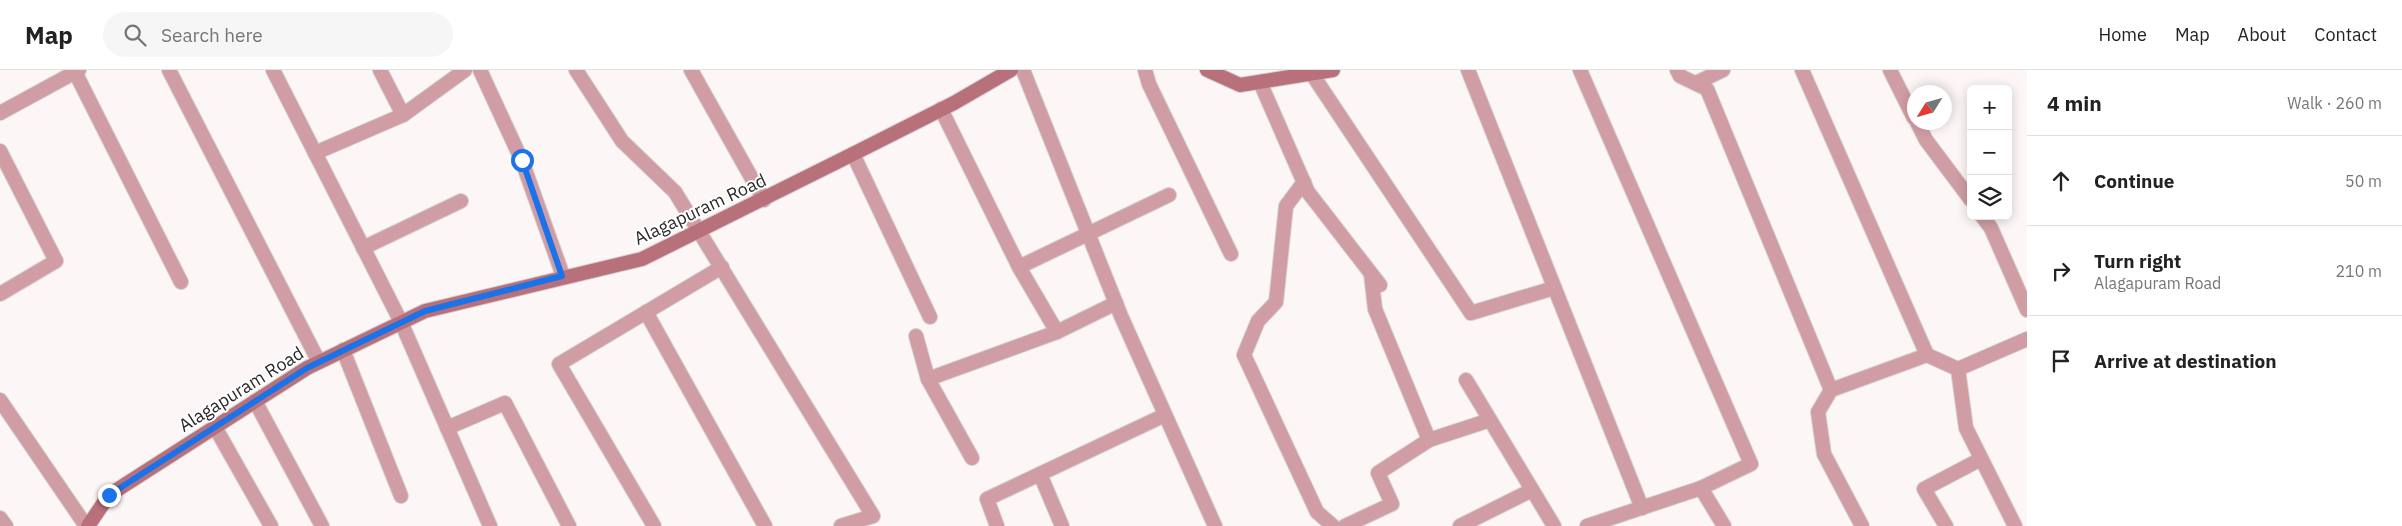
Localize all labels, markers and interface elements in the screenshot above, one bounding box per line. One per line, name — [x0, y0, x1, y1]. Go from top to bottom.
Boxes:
search box — [103, 12, 453, 57]
text: Map — [25, 19, 73, 51]
icon: search — [121, 21, 149, 49]
text: Search here — [161, 23, 263, 47]
text: Home — [2099, 23, 2147, 46]
text: Map — [2175, 23, 2210, 46]
text: About — [2238, 23, 2286, 46]
text: Contact — [2314, 23, 2377, 46]
north arrow — [1907, 85, 1952, 130]
map controls — [1967, 85, 2012, 220]
button: + — [1967, 85, 2012, 130]
text: 4 min — [2047, 89, 2102, 117]
text: Walk · 260 m — [2287, 93, 2382, 113]
button: − — [1967, 130, 2012, 175]
route start — [511, 149, 534, 172]
icon: ahead — [2047, 167, 2075, 195]
street label: Alagapuram Road — [630, 168, 770, 250]
text: Continue — [2094, 169, 2174, 193]
text: 50 m — [2345, 171, 2382, 191]
button: layers — [1967, 175, 2012, 220]
text: Turn right — [2094, 249, 2181, 273]
icon: right — [2047, 257, 2075, 285]
text: 210 m — [2335, 261, 2382, 281]
text: Alagapuram Road — [2094, 273, 2221, 293]
street label: Alagapuram Road — [174, 341, 308, 437]
icon: arrive — [2047, 347, 2075, 375]
text: Arrive at destination — [2094, 349, 2277, 373]
route end — [98, 484, 121, 507]

